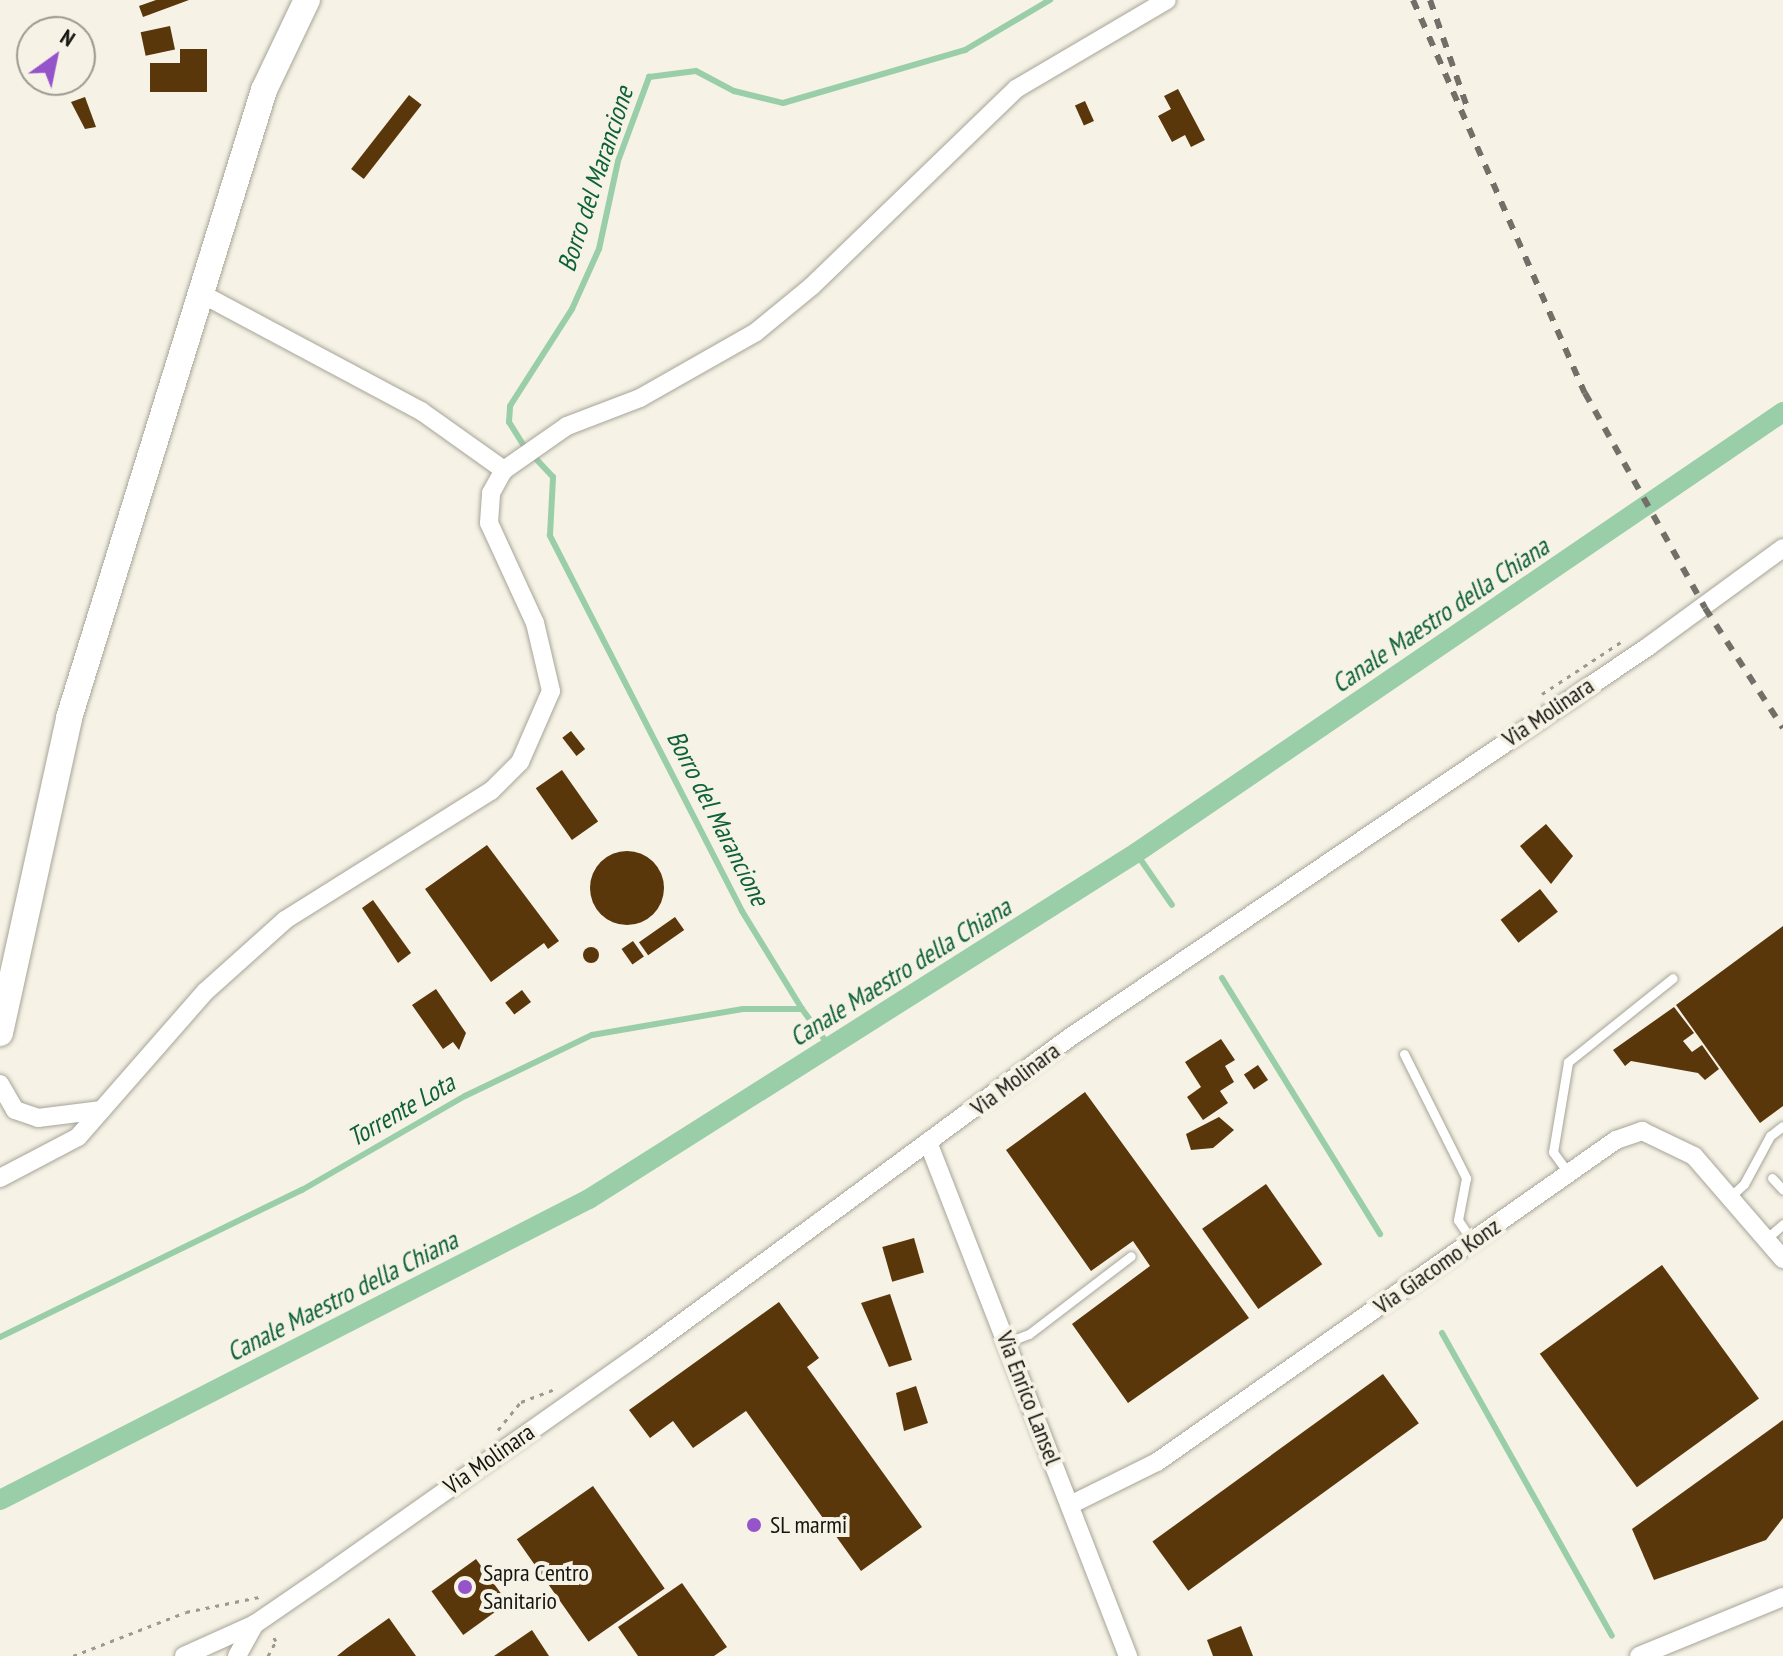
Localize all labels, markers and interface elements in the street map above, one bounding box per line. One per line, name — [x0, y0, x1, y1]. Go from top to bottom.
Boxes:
north arrow — [16, 16, 96, 96]
text: N — [55, 23, 81, 53]
water label: Borro del Marancione — [550, 83, 640, 275]
water label: Canale Maestro della Chiana — [1326, 531, 1554, 699]
street label: Via Molinara — [1497, 671, 1599, 753]
water label: Borro del Marancione — [660, 725, 776, 911]
water label: Canale Maestro della Chiana — [784, 891, 1016, 1053]
street label: Via Molinara — [965, 1036, 1065, 1122]
water label: Torrente Lota — [342, 1067, 460, 1153]
street label: Via Giacomo Konz — [1368, 1212, 1506, 1320]
water label: Canale Maestro della Chiana — [221, 1224, 463, 1368]
street label: Via Enrico Lansel — [990, 1327, 1068, 1469]
street label: Via Molinara — [438, 1417, 540, 1501]
place label: SL marmi — [770, 1511, 848, 1539]
marker: SL marmi — [745, 1516, 763, 1534]
place label: Sapra Centro Sanitario — [483, 1559, 589, 1615]
marker: Sapra Centro Sanitario — [454, 1576, 476, 1598]

